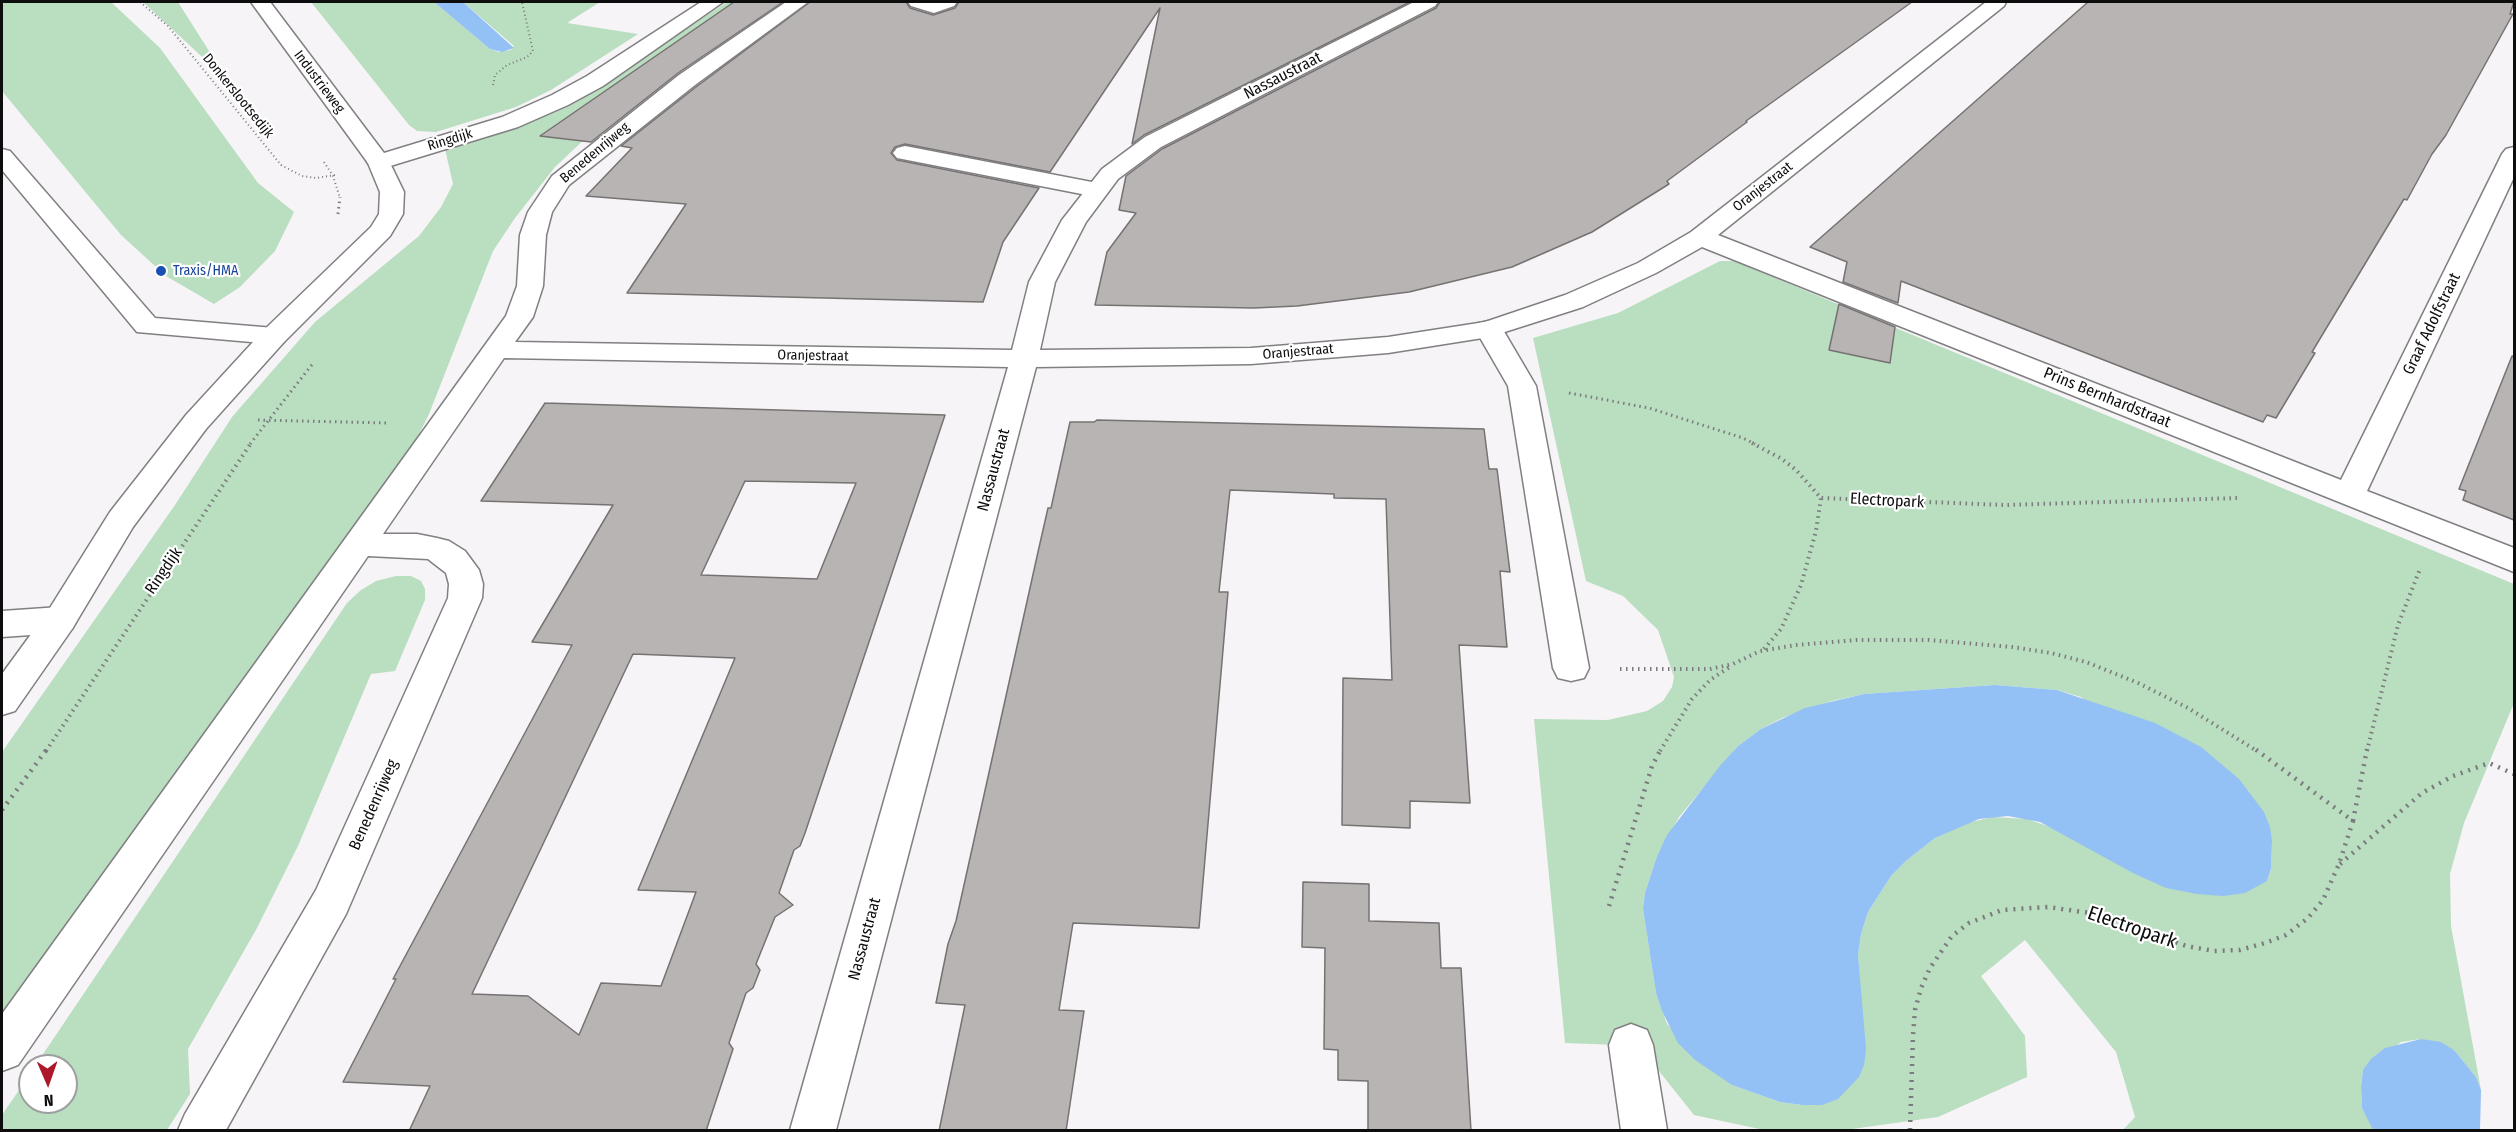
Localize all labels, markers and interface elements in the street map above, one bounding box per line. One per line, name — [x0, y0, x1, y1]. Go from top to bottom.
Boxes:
street label: Industrieweg — [290, 47, 348, 117]
street label: Nassaustraat — [1241, 48, 1325, 104]
street label: Donkerslootsedijk — [199, 50, 277, 142]
street label: Benedenrijweg — [557, 119, 633, 187]
street label: Ringdijk — [426, 125, 474, 155]
street label: Oranjestraat — [1730, 158, 1796, 216]
place label: Traxis/HMA — [173, 263, 238, 279]
marker: Traxis/HMA — [154, 264, 168, 278]
street label: Graaf Adolfstraat — [2399, 270, 2465, 378]
street label: Oranjestraat — [1262, 341, 1334, 363]
street label: Oranjestraat — [777, 347, 849, 365]
street label: Prins Bernhardstraat — [2041, 364, 2173, 432]
street label: Nassaustraat — [974, 426, 1014, 514]
street label: Electropark — [1849, 489, 1925, 513]
street label: Ringdijk — [141, 544, 187, 598]
street label: Benedenrijweg — [345, 757, 403, 853]
street label: Nassaustraat — [845, 895, 885, 983]
street label: Electropark — [2084, 902, 2180, 954]
north arrow — [18, 1054, 78, 1114]
text: N — [43, 1091, 54, 1110]

